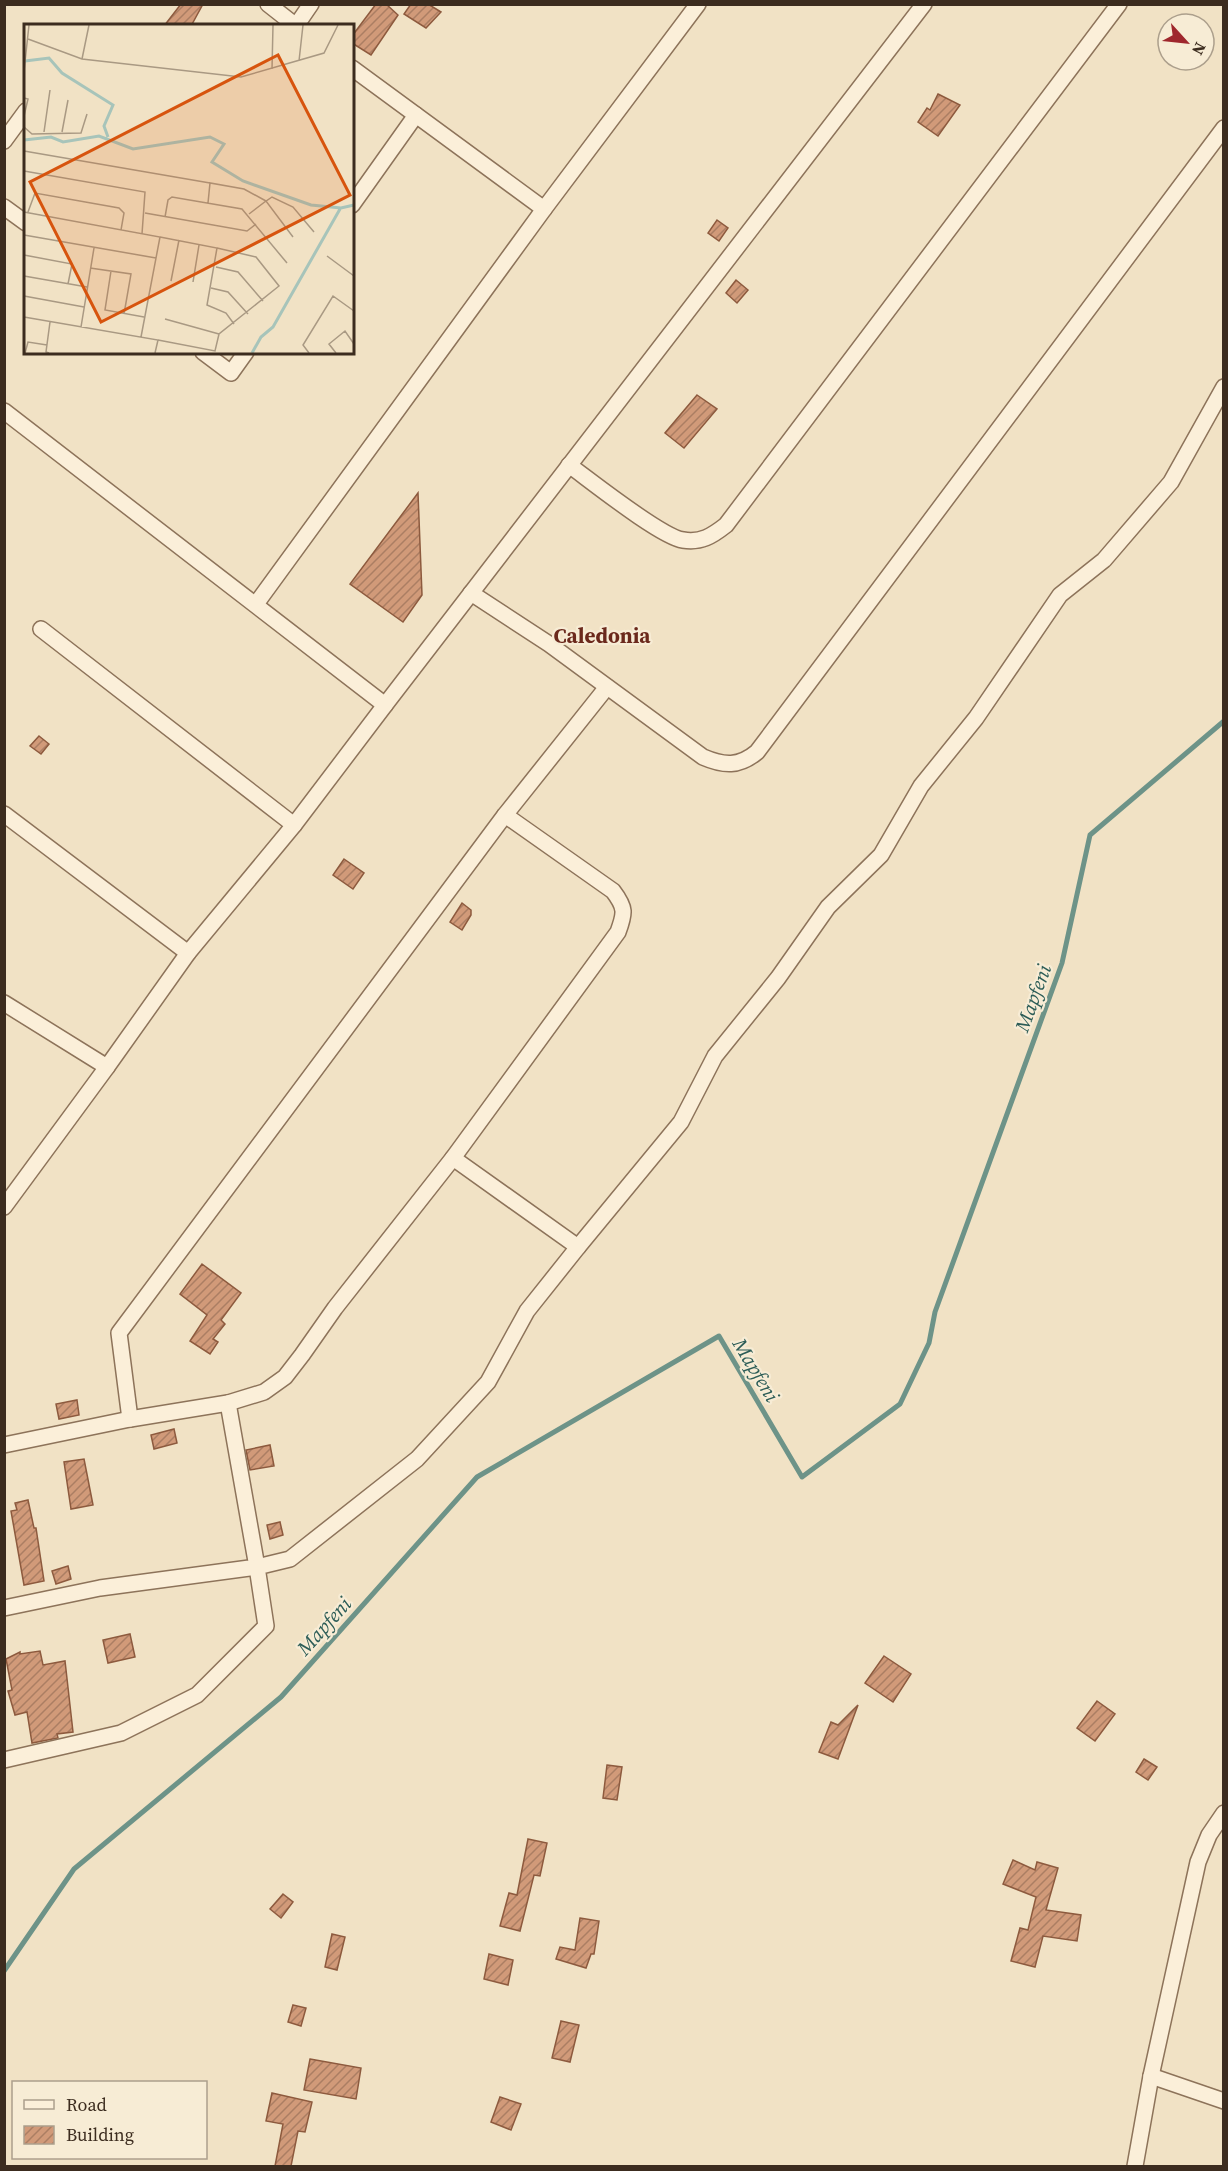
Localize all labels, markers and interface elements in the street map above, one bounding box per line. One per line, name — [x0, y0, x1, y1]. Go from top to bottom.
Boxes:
north arrow — [1156, 12, 1216, 72]
inset map — [24, 24, 354, 354]
text: N — [1187, 39, 1212, 59]
district label: Caledonia — [554, 621, 651, 650]
water label: Mapfeni — [1007, 960, 1058, 1037]
water label: Mapfeni — [725, 1332, 786, 1407]
water label: Mapfeni — [289, 1591, 358, 1662]
legend — [12, 2081, 207, 2159]
text: Road — [66, 2092, 107, 2117]
text: Building — [66, 2122, 134, 2147]

